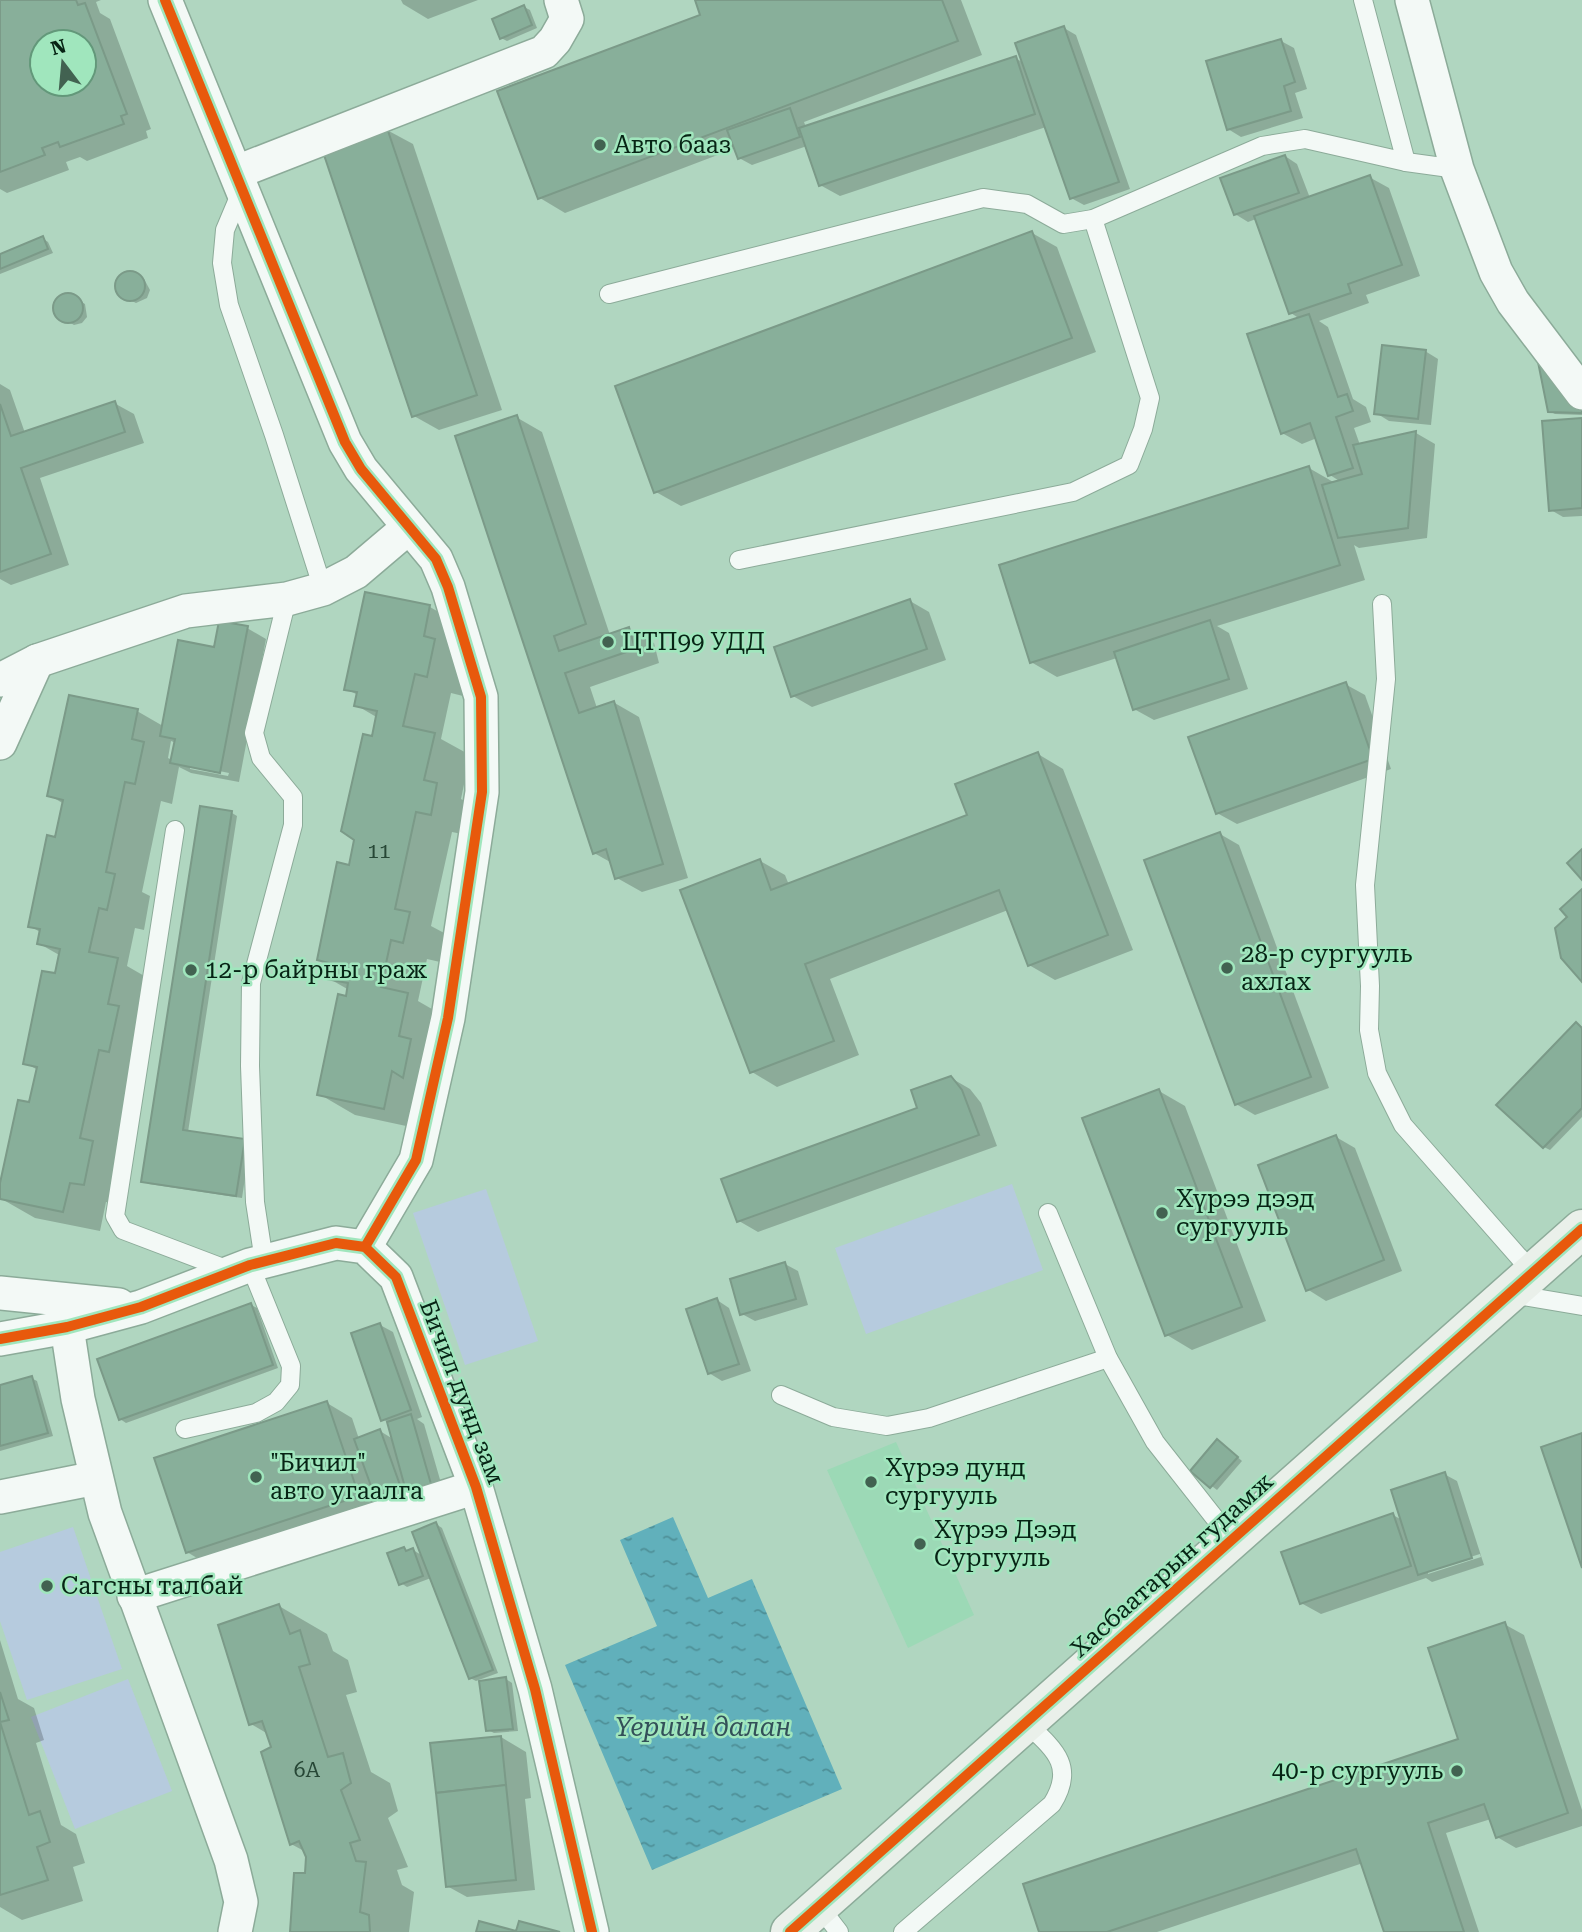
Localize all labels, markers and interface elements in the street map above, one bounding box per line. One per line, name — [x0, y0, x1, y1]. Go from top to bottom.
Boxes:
north arrow — [28, 28, 98, 98]
text: N — [48, 34, 69, 60]
place label: Авто бааз — [614, 131, 731, 159]
marker: Авто бааз — [592, 137, 608, 153]
place label: ЦТП99 УДД — [622, 628, 765, 656]
marker: ЦТП99 УДД — [600, 634, 616, 650]
house number: 11 — [367, 839, 391, 863]
place label: 28-р сургууль ахлах — [1241, 940, 1413, 996]
place label: 12-р байрны граж — [205, 956, 427, 984]
marker: 28-р сургууль ахлах — [1219, 960, 1235, 976]
marker: 12-р байрны граж — [183, 962, 199, 978]
place label: Хүрээ дээд сургууль — [1176, 1185, 1314, 1241]
marker: Хүрээ дээд сургууль — [1154, 1205, 1170, 1221]
street label: Бичил дунд зам — [414, 1296, 510, 1488]
place label: "Бичил" авто угаалга — [270, 1449, 423, 1505]
place label: Хүрээ дунд сургууль — [885, 1454, 1026, 1510]
street label: Хасбаатарын гудамж — [1065, 1467, 1279, 1663]
marker: "Бичил" авто угаалга — [248, 1469, 264, 1485]
marker: Хүрээ дунд сургууль — [863, 1474, 879, 1490]
place label: Хүрээ Дээд Сургууль — [934, 1516, 1076, 1572]
marker: Хүрээ Дээд Сургууль — [912, 1536, 928, 1552]
place label: Сагсны талбай — [61, 1572, 243, 1600]
marker: Сагсны талбай — [39, 1578, 55, 1594]
water label: Үерийн далан — [615, 1712, 791, 1742]
place label: 40-р сургууль — [1272, 1757, 1443, 1785]
house number: 6А — [294, 1758, 321, 1782]
marker: 40-р сургууль — [1449, 1763, 1465, 1779]

